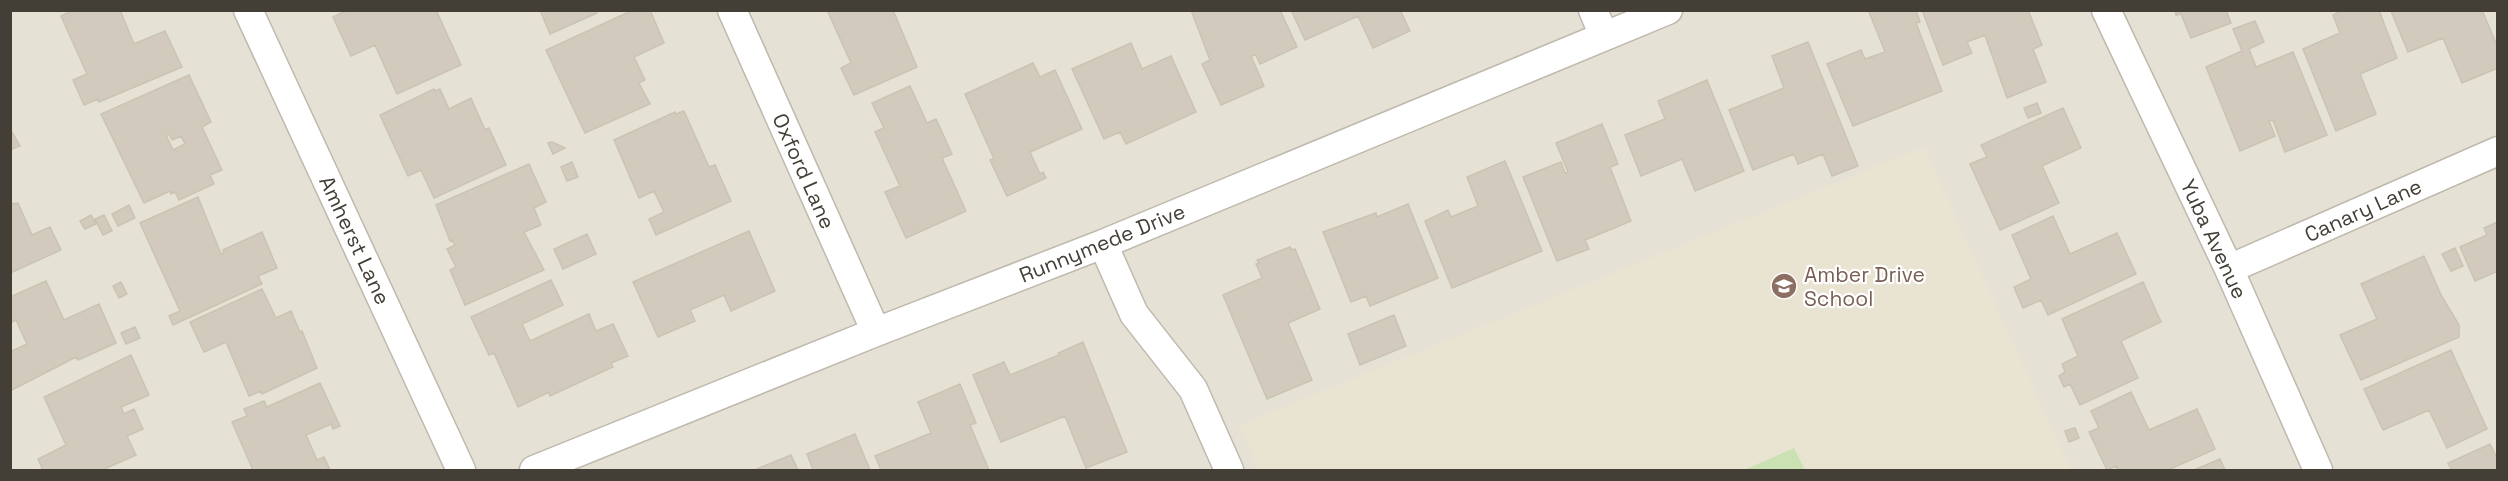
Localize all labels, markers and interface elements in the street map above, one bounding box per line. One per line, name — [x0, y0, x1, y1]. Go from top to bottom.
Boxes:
street label: Oxford Lane — [767, 109, 841, 233]
street label: Amherst Lane — [313, 171, 397, 309]
street label: Canary Lane — [2300, 172, 2426, 248]
street label: Yuba Avenue — [2175, 175, 2253, 303]
street label: Runnymede Drive — [1015, 197, 1189, 289]
place label: Amber Drive School — [1804, 261, 1925, 312]
school or university icon: Amber Drive School — [1769, 271, 1799, 301]

